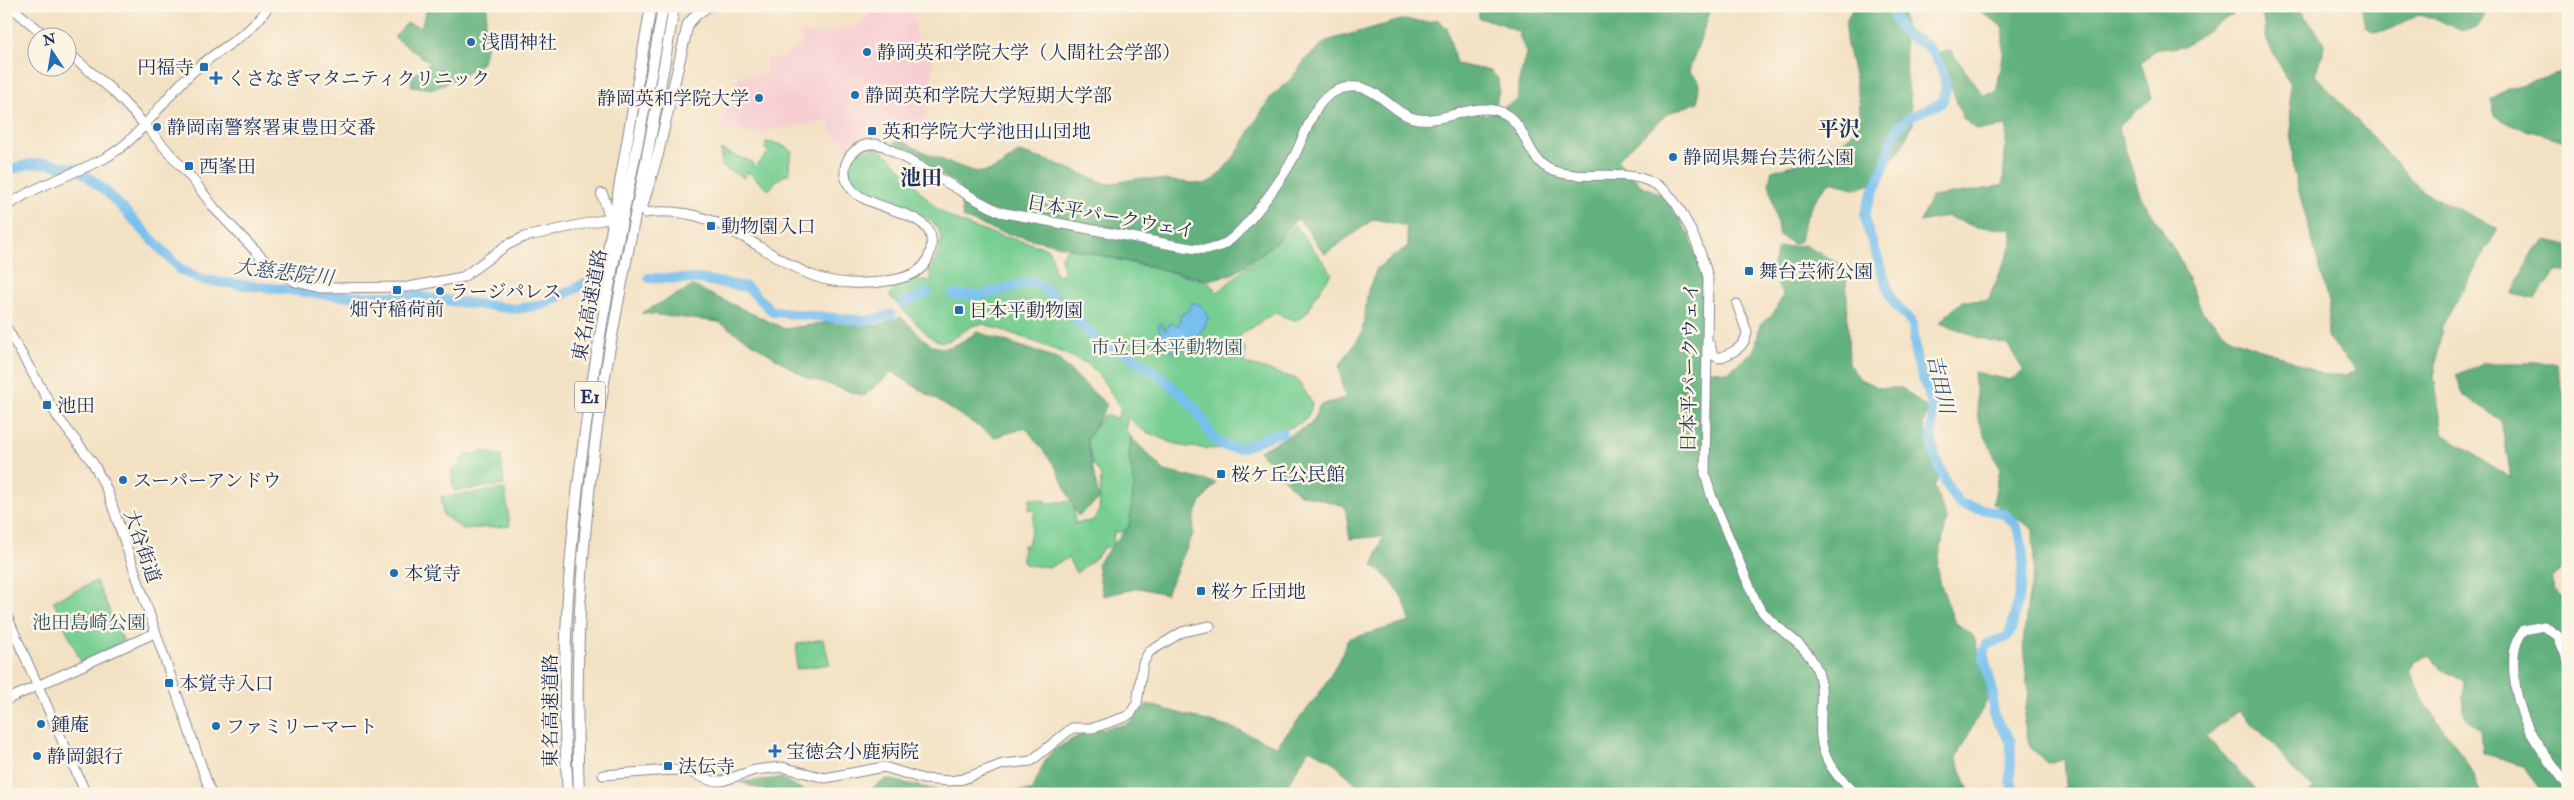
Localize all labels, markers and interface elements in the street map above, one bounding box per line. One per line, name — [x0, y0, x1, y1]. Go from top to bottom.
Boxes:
north arrow — [28, 28, 78, 78]
text: N — [41, 30, 58, 50]
place label: 浅間神社 — [481, 31, 557, 55]
marker: 浅間神社 — [465, 36, 477, 48]
place label: 静岡英和学院大学（人間社会学部） — [877, 41, 1181, 65]
marker: 静岡英和学院大学（人間社会学部） — [861, 46, 873, 58]
place label: 円福寺 — [137, 56, 194, 80]
marker: 円福寺 — [198, 61, 210, 73]
place label: くさなぎマタニティクリニック — [227, 67, 490, 91]
marker: くさなぎマタニティクリニック — [209, 71, 223, 85]
place label: 静岡英和学院大学短期大学部 — [865, 84, 1112, 108]
place label: 静岡英和学院大学 — [597, 87, 749, 111]
marker: 静岡英和学院大学短期大学部 — [849, 89, 861, 101]
marker: 静岡英和学院大学 — [753, 92, 765, 104]
place label: 静岡南警察署東豊田交番 — [167, 116, 376, 140]
district label: 平沢 — [1818, 116, 1860, 143]
place label: 英和学院大学池田山団地 — [882, 120, 1091, 144]
marker: 静岡南警察署東豊田交番 — [151, 121, 163, 133]
marker: 英和学院大学池田山団地 — [866, 125, 878, 137]
place label: 静岡県舞台芸術公園 — [1683, 146, 1854, 170]
marker: 静岡県舞台芸術公園 — [1667, 151, 1679, 163]
place label: 西峯田 — [199, 155, 256, 179]
marker: 西峯田 — [183, 160, 195, 172]
district label: 池田 — [900, 165, 942, 192]
street label: 日本平パークウェイ — [1025, 190, 1197, 244]
place label: 動物園入口 — [721, 215, 816, 239]
marker: 動物園入口 — [705, 220, 717, 232]
street label: 東名高速道路 — [567, 247, 613, 363]
water label: 大慈悲院川 — [233, 254, 337, 291]
place label: 舞台芸術公園 — [1759, 260, 1873, 284]
marker: 舞台芸術公園 — [1743, 265, 1755, 277]
place label: ラージパレス — [450, 280, 562, 304]
street label: 日本平パークウェイ — [1677, 282, 1703, 452]
marker: 畑守稲荷前 — [391, 284, 403, 296]
marker: ラージパレス — [434, 285, 446, 297]
place label: 畑守稲荷前 — [349, 298, 445, 322]
place label: 日本平動物園 — [969, 299, 1083, 323]
marker: 日本平動物園 — [953, 304, 965, 316]
park label: 市立日本平動物園 — [1091, 336, 1243, 360]
water label: 吉田川 — [1922, 352, 1960, 418]
road number: E1 — [575, 382, 605, 412]
place label: 池田 — [57, 394, 95, 418]
marker: 池田 — [41, 399, 53, 411]
place label: 桜ケ丘公民館 — [1231, 463, 1345, 487]
marker: 桜ケ丘公民館 — [1215, 468, 1227, 480]
place label: スーパーアンドウ — [133, 469, 281, 493]
marker: スーパーアンドウ — [117, 474, 129, 486]
street label: 大谷街道 — [118, 506, 166, 586]
place label: 本覚寺 — [404, 562, 461, 586]
marker: 本覚寺 — [388, 567, 400, 579]
place label: 桜ケ丘団地 — [1211, 580, 1306, 604]
marker: 桜ケ丘団地 — [1195, 585, 1207, 597]
park label: 池田島崎公園 — [32, 611, 146, 635]
street label: 東名高速道路 — [539, 654, 563, 768]
place label: 本覚寺入口 — [179, 672, 274, 696]
marker: 本覚寺入口 — [163, 677, 175, 689]
place label: 鍾庵 — [51, 713, 89, 737]
place label: ファミリーマート — [226, 715, 378, 739]
marker: 鍾庵 — [35, 718, 47, 730]
marker: ファミリーマート — [210, 720, 222, 732]
place label: 宝徳会小鹿病院 — [786, 740, 919, 764]
marker: 宝徳会小鹿病院 — [768, 744, 782, 758]
place label: 静岡銀行 — [47, 745, 123, 769]
marker: 静岡銀行 — [31, 750, 43, 762]
place label: 法伝寺 — [678, 755, 735, 779]
marker: 法伝寺 — [662, 760, 674, 772]

